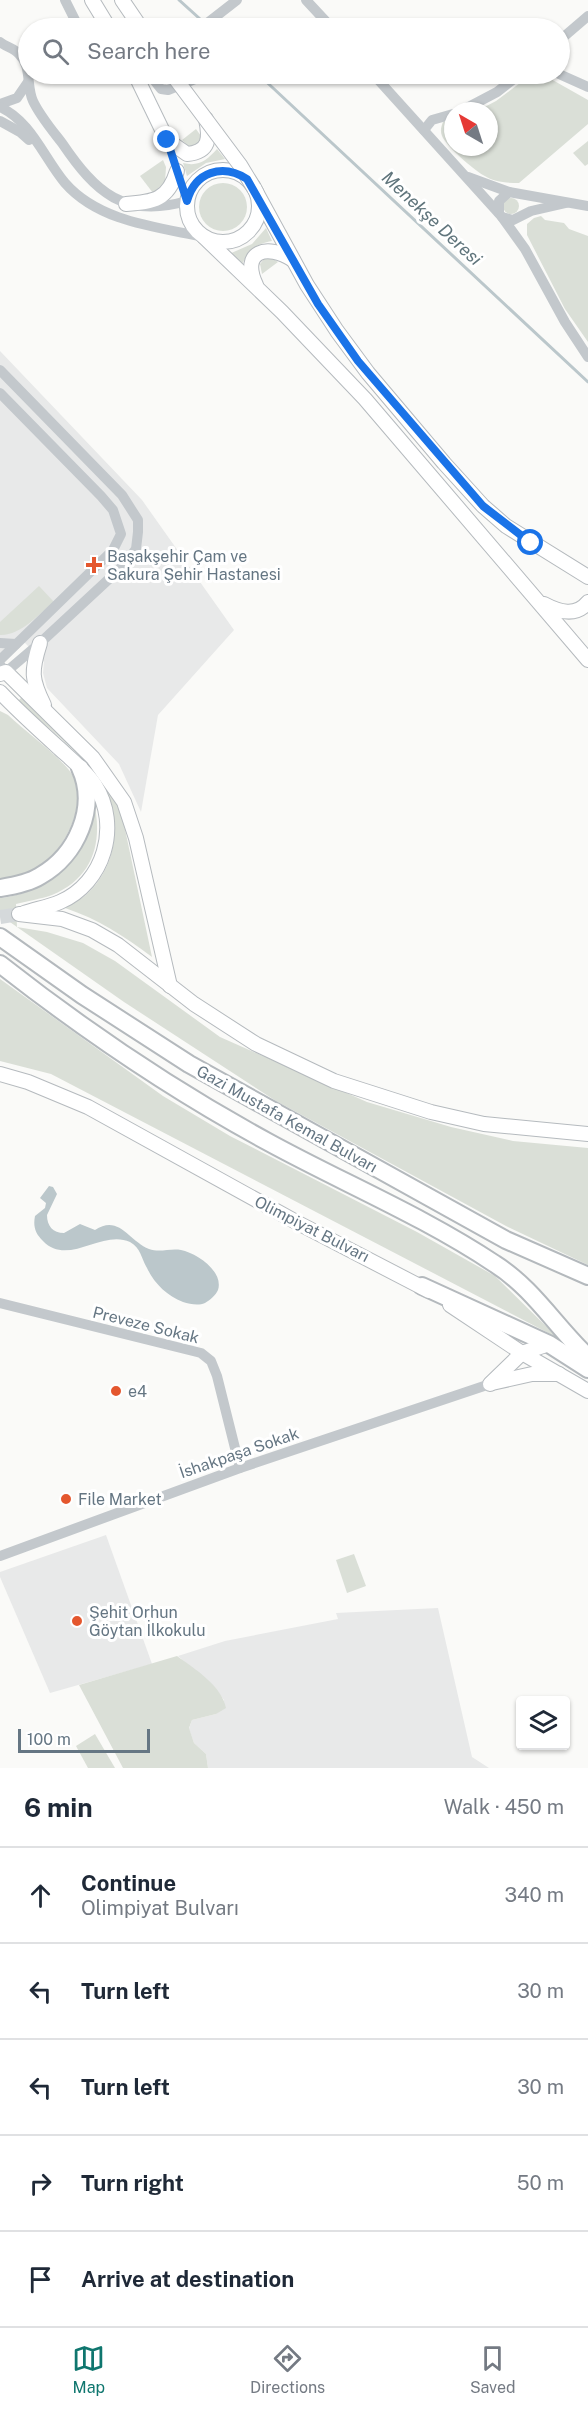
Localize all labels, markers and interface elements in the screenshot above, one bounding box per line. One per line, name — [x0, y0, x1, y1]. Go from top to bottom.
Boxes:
search box — [18, 18, 570, 84]
icon: search — [39, 35, 72, 68]
text: Search here — [87, 38, 211, 64]
north arrow — [444, 102, 498, 156]
route end — [153, 126, 179, 152]
water label: Menekşe Deresi — [378, 166, 487, 270]
route start — [517, 529, 543, 555]
place label: Başakşehir Çam ve Sakura Şehir Hastanesi — [107, 547, 281, 584]
marker: Başakşehir Çam ve Sakura Şehir Hastanesi — [85, 556, 103, 574]
street label: Gazi Mustafa Kemal Bulvarı — [193, 1061, 381, 1177]
street label: Olimpiyat Bulvarı — [251, 1192, 373, 1266]
street label: Preveze Sokak — [91, 1303, 201, 1347]
place label: e4 — [128, 1382, 147, 1401]
marker: e4 — [109, 1384, 123, 1398]
street label: İshakpaşa Sokak — [176, 1423, 301, 1482]
place label: File Market — [78, 1490, 162, 1509]
marker: File Market — [59, 1492, 73, 1506]
place label: Şehit Orhun Göytan İlkokulu — [89, 1603, 205, 1640]
marker: Şehit Orhun Göytan İlkokulu — [70, 1614, 84, 1628]
map controls — [516, 1696, 570, 1750]
button: layers — [516, 1696, 570, 1750]
scale bar — [18, 1726, 150, 1754]
text: 100 m — [27, 1730, 71, 1749]
text: 6 min — [24, 1792, 93, 1823]
text: Walk · 450 m — [444, 1795, 564, 1819]
text: Continue — [81, 1870, 176, 1896]
icon: ahead — [24, 1879, 57, 1912]
text: 340 m — [504, 1883, 564, 1907]
text: Olimpiyat Bulvarı — [81, 1896, 239, 1920]
icon: left — [24, 1975, 57, 2008]
text: Turn left — [81, 1978, 170, 2004]
text: 30 m — [517, 1979, 564, 2003]
icon: left — [24, 2071, 57, 2104]
text: Turn left — [81, 2074, 170, 2100]
text: 30 m — [517, 2075, 564, 2099]
icon: right — [24, 2167, 57, 2200]
text: Turn right — [81, 2170, 184, 2196]
text: 50 m — [517, 2171, 564, 2195]
icon: arrive — [24, 2263, 57, 2296]
text: Arrive at destination — [81, 2266, 294, 2292]
tab: Map — [72, 2342, 105, 2397]
tab: Directions — [250, 2342, 325, 2397]
tab: Saved — [470, 2342, 516, 2397]

